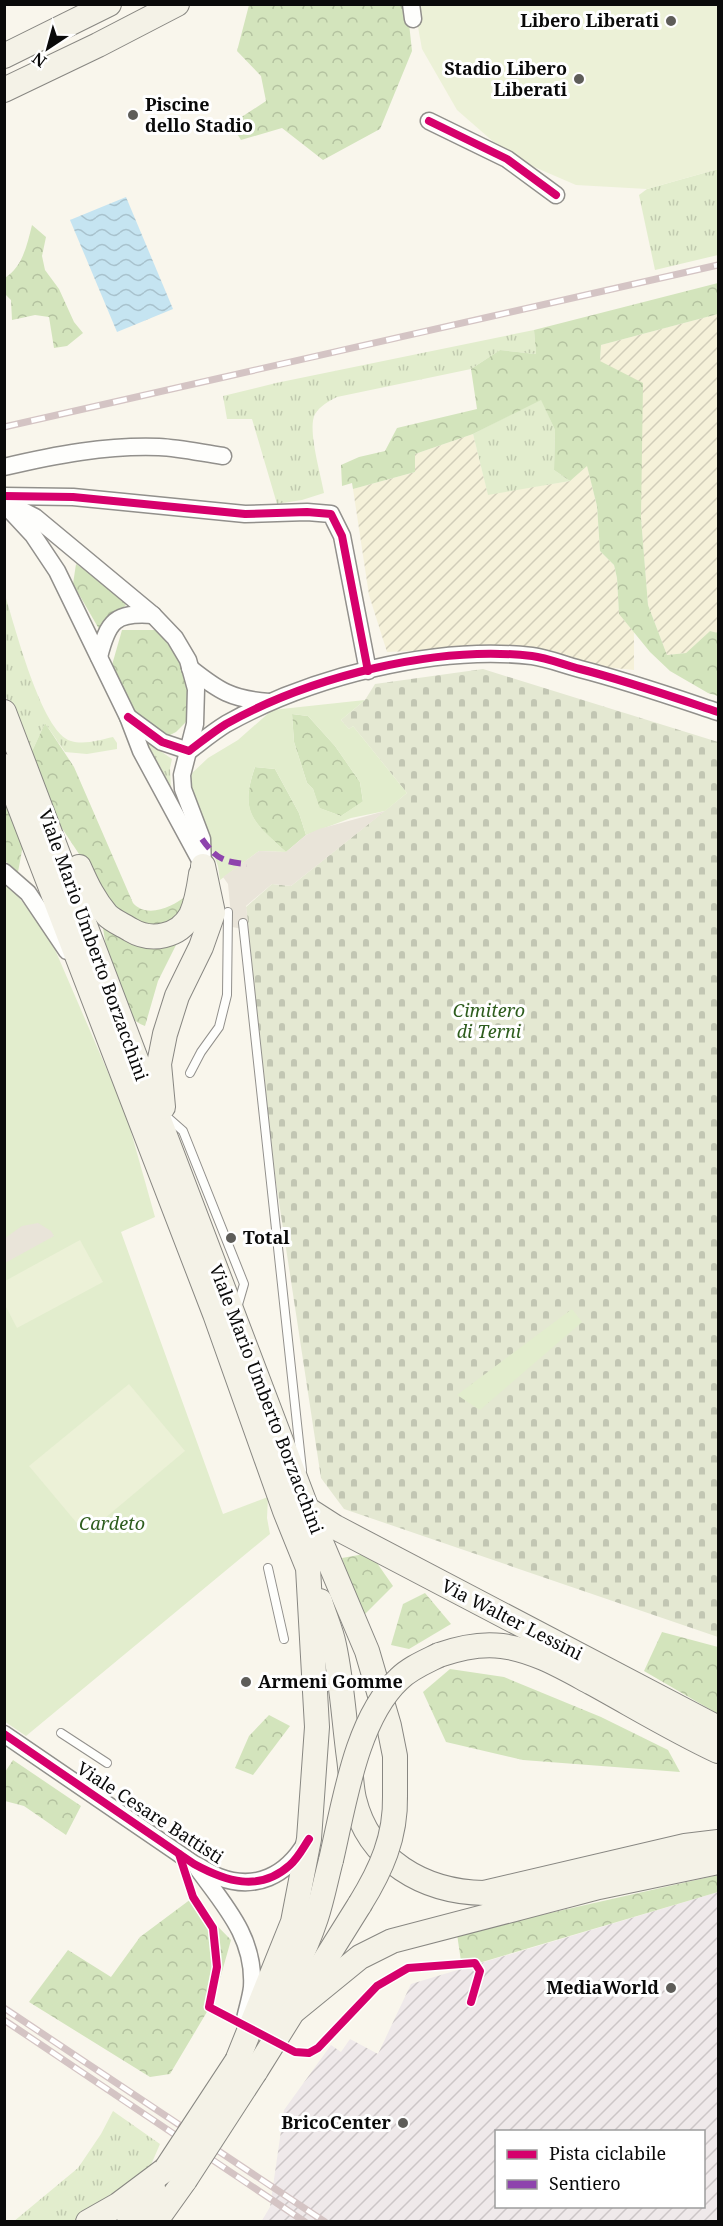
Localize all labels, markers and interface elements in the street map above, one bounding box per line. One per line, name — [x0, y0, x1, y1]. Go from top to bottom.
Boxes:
place label: Libero Liberati — [520, 8, 660, 32]
marker: Libero Liberati — [664, 14, 678, 28]
north arrow — [18, 18, 78, 78]
text: N — [27, 47, 51, 73]
place label: Stadio Libero Liberati — [444, 56, 568, 101]
marker: Stadio Libero Liberati — [572, 72, 586, 86]
place label: Piscine dello Stadio — [145, 92, 253, 137]
marker: Piscine dello Stadio — [126, 108, 140, 122]
street label: Viale Mario Umberto Borzacchini — [34, 806, 154, 1084]
park label: Cimitero di Terni — [453, 998, 525, 1043]
place label: Total — [243, 1225, 290, 1249]
marker: Total — [224, 1231, 238, 1245]
street label: Viale Mario Umberto Borzacchini — [204, 1260, 330, 1537]
park label: Cardeto — [79, 1511, 145, 1535]
street label: Via Walter Lessini — [438, 1573, 587, 1665]
place label: Armeni Gomme — [258, 1669, 403, 1693]
marker: Armeni Gomme — [239, 1675, 253, 1689]
street label: Viale Cesare Battisti — [73, 1756, 229, 1869]
place label: MediaWorld — [546, 1975, 659, 1999]
marker: MediaWorld — [664, 1981, 678, 1995]
place label: BricoCenter — [281, 2110, 392, 2134]
marker: BricoCenter — [396, 2116, 410, 2130]
legend — [495, 2130, 705, 2208]
text: Pista ciclabile — [549, 2141, 666, 2165]
text: Sentiero — [549, 2171, 621, 2195]

